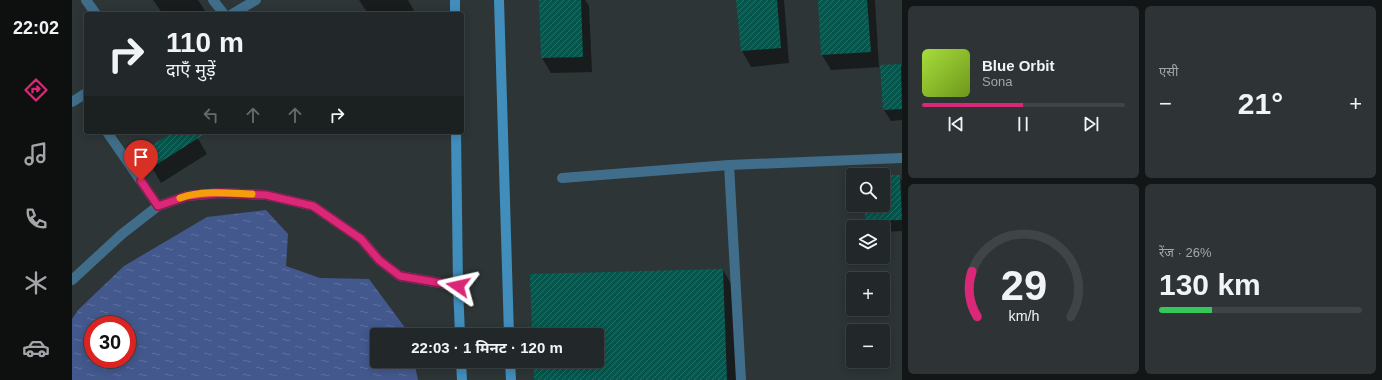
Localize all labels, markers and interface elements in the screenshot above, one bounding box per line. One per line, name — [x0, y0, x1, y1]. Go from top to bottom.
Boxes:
text: 22:02 — [13, 18, 59, 38]
text: 110 m — [166, 27, 244, 58]
icon: right — [100, 28, 152, 80]
text: Blue Orbit — [982, 57, 1055, 74]
text: दाएँ मुड़ें — [166, 60, 216, 80]
text: एसी — [1159, 64, 1178, 79]
text: Sona — [982, 74, 1012, 89]
icon: directions — [22, 76, 50, 104]
text: 21° — [1238, 87, 1283, 120]
text: − — [1159, 91, 1172, 116]
text: + — [1349, 91, 1362, 116]
icon: left — [200, 104, 222, 126]
icon: ahead — [242, 104, 264, 126]
icon: ahead — [284, 104, 306, 126]
icon: right — [326, 104, 348, 126]
icon: previous — [945, 113, 967, 135]
icon: pause — [1012, 113, 1034, 135]
icon: next — [1080, 113, 1102, 135]
icon: music — [22, 140, 50, 168]
pin — [124, 140, 158, 181]
icon: arrive — [130, 146, 152, 168]
map controls — [846, 168, 890, 368]
button: search — [846, 168, 890, 212]
icon: phone — [22, 205, 50, 233]
button: layers — [846, 220, 890, 264]
text: रेंज · 26% — [1159, 245, 1212, 260]
text: 29 — [1000, 262, 1047, 309]
position arrow — [437, 265, 479, 307]
text: 130 km — [1159, 268, 1261, 301]
icon: climate — [22, 269, 50, 297]
button: + — [846, 272, 890, 316]
text: km/h — [1008, 308, 1039, 324]
speed limit sign: 30 — [84, 316, 136, 368]
button: − — [846, 324, 890, 368]
icon: car — [22, 334, 50, 362]
text: 22:03 · 1 मिनट · 120 m — [411, 339, 563, 356]

